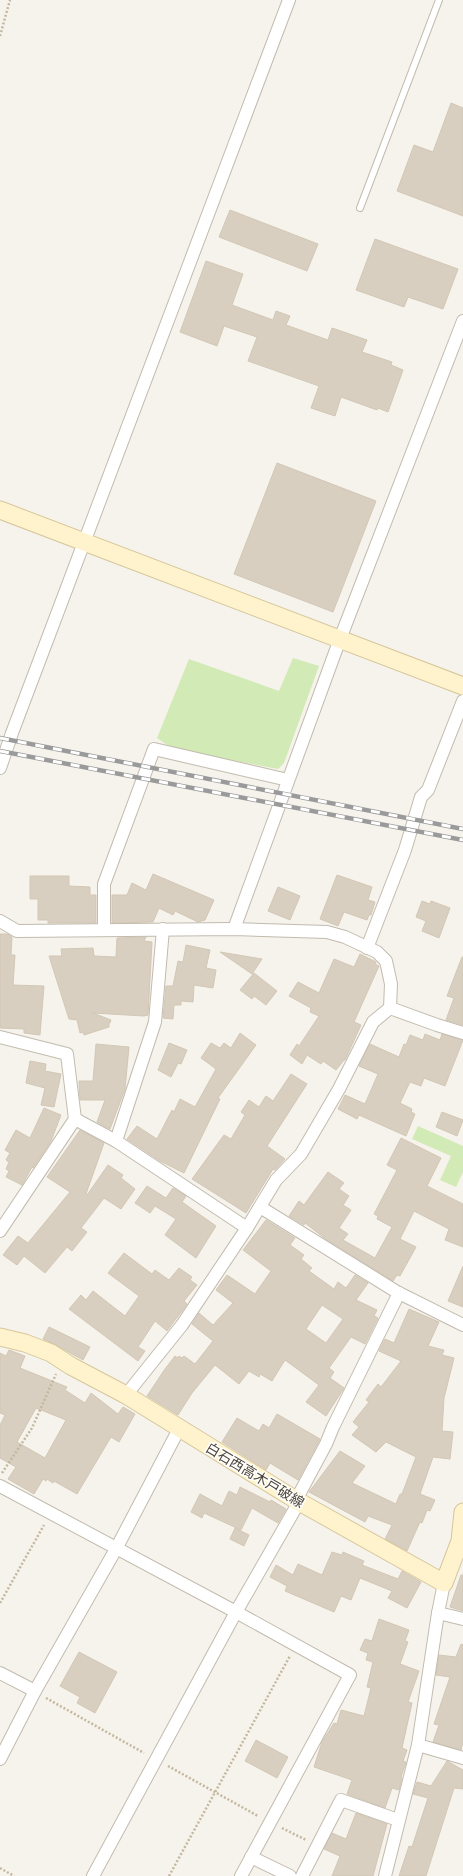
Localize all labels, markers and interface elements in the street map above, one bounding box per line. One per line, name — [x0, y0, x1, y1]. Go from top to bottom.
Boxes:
street label: 白石西高木戸破線 — [202, 1438, 308, 1512]

